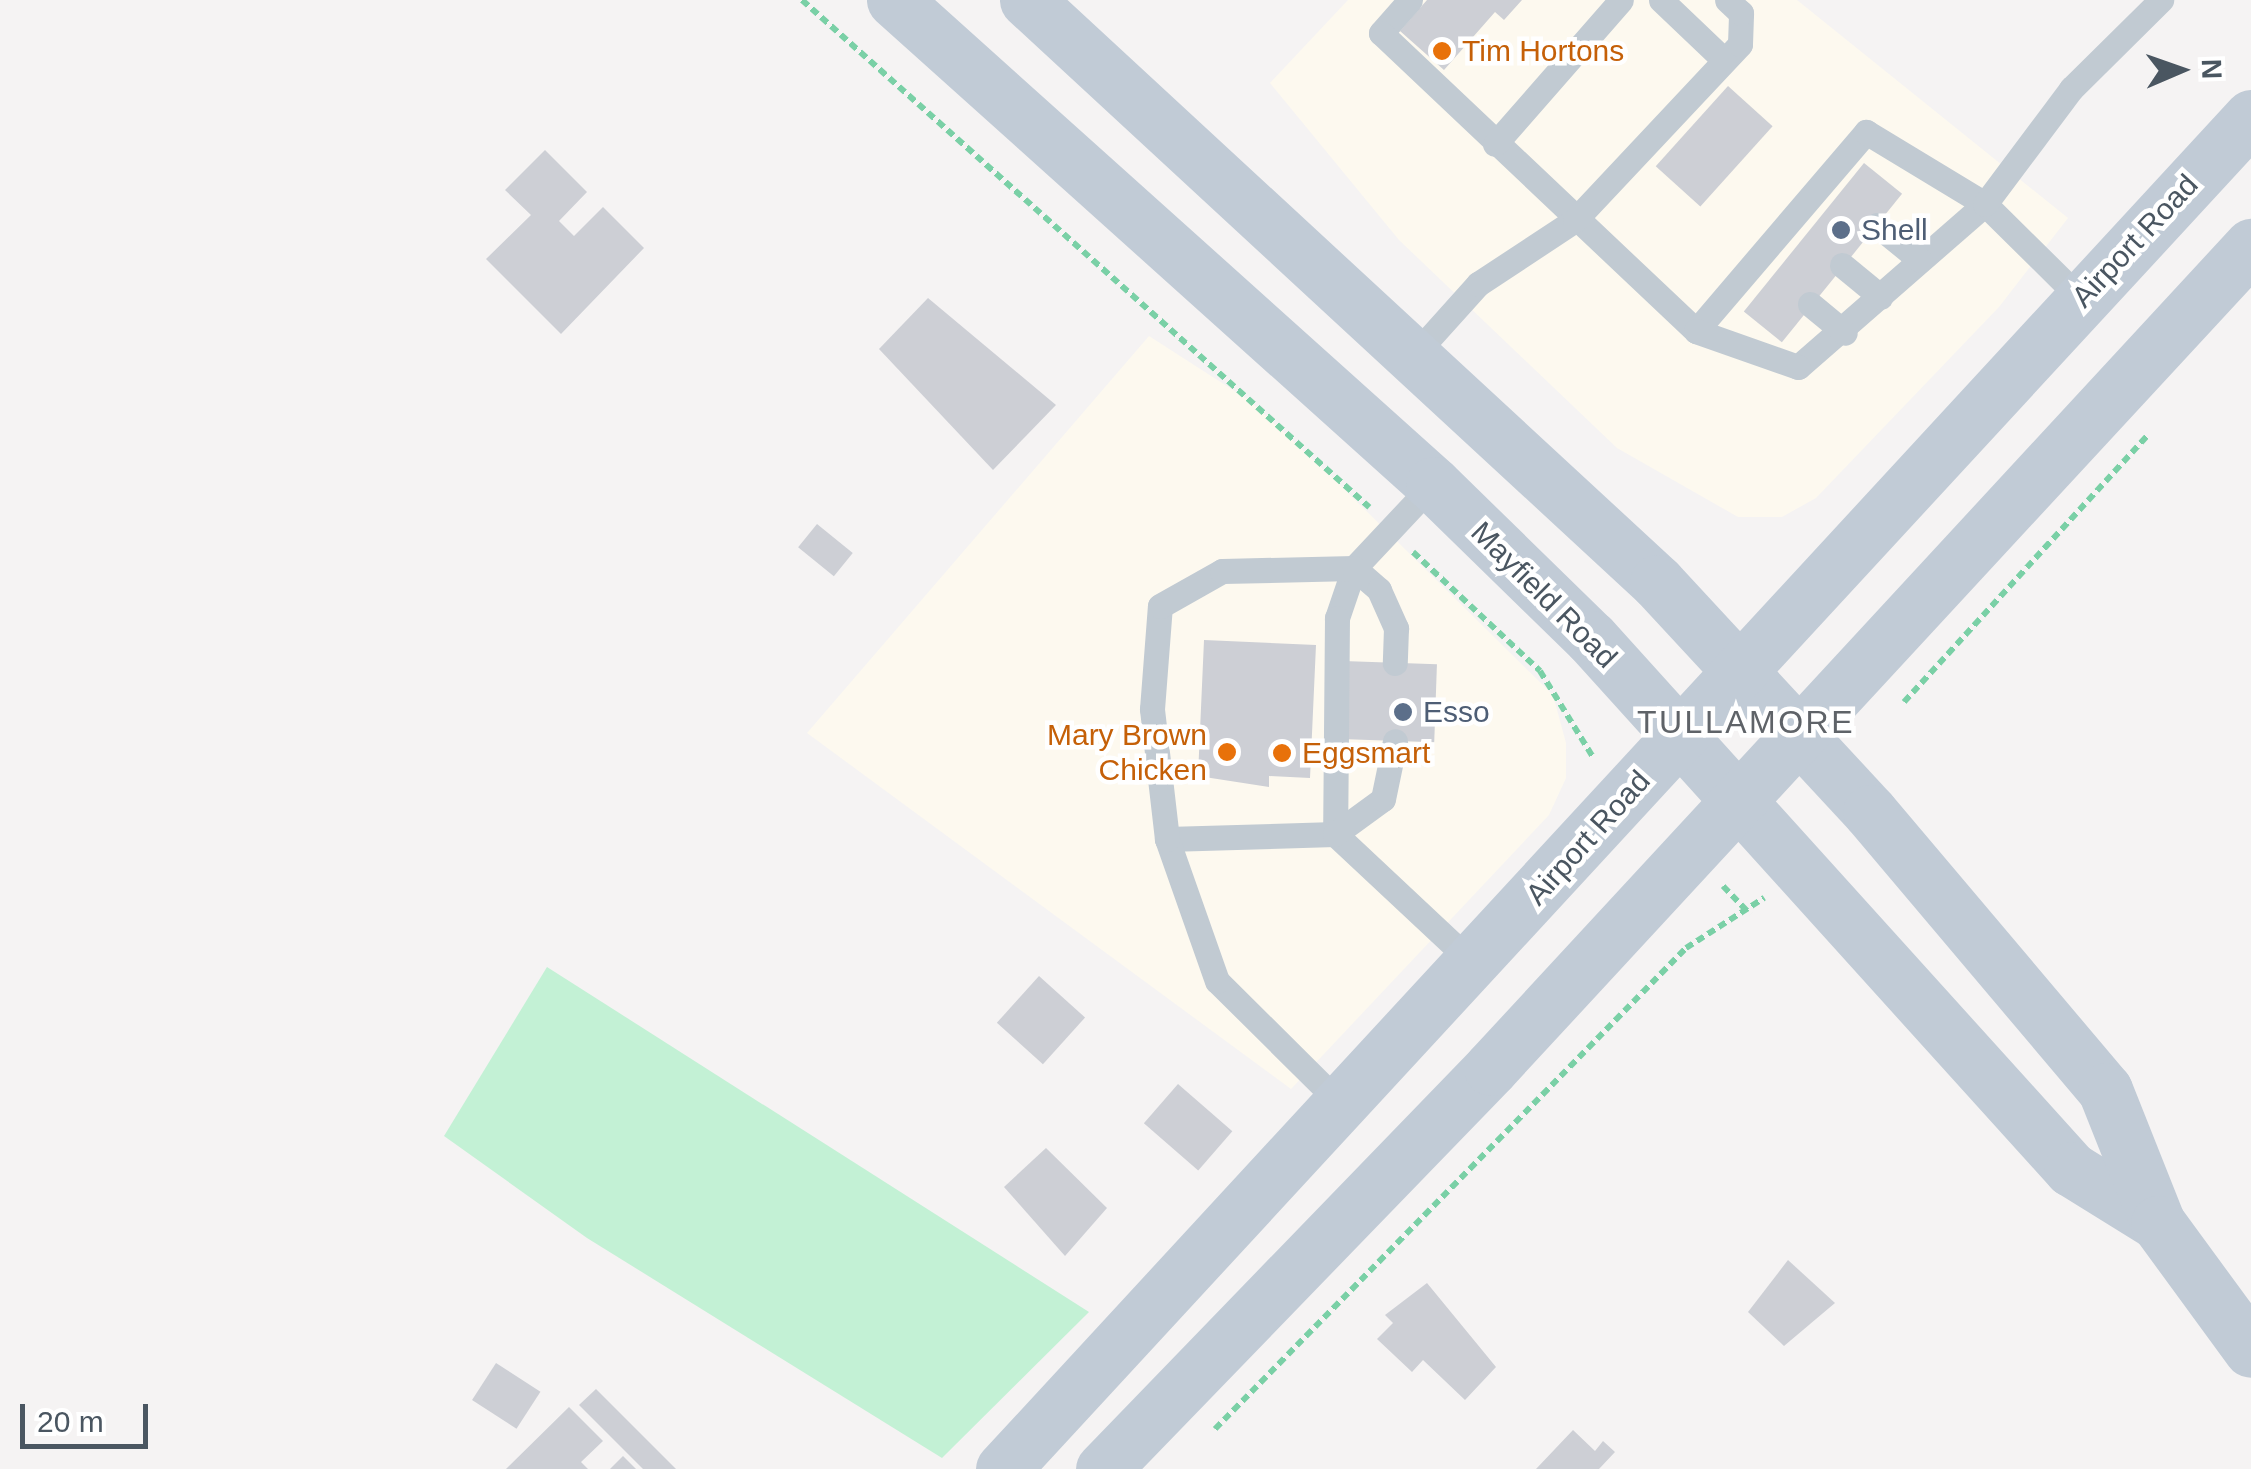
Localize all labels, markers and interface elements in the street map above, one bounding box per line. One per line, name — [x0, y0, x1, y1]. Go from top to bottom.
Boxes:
north arrow — [2131, 20, 2231, 120]
place label: Tim Hortons — [1462, 33, 1624, 69]
marker: Tim Hortons — [1431, 40, 1453, 62]
text: N — [2196, 58, 2227, 80]
street label: Airport Road — [2064, 167, 2206, 315]
place label: Shell — [1861, 212, 1928, 248]
marker: Shell — [1830, 219, 1852, 241]
street label: Mayfield Road — [1463, 514, 1625, 676]
place label: Esso — [1423, 694, 1490, 730]
marker: Esso — [1392, 701, 1414, 723]
district label: TULLAMORE — [1637, 703, 1855, 741]
place label: Mary Brown Chicken — [1047, 717, 1207, 788]
place label: Eggsmart — [1302, 735, 1430, 771]
marker: Mary Brown Chicken — [1216, 741, 1238, 763]
marker: Eggsmart — [1271, 742, 1293, 764]
street label: Airport Road — [1518, 763, 1658, 913]
scale bar — [25, 1384, 152, 1446]
text: 20 m — [37, 1405, 104, 1438]

